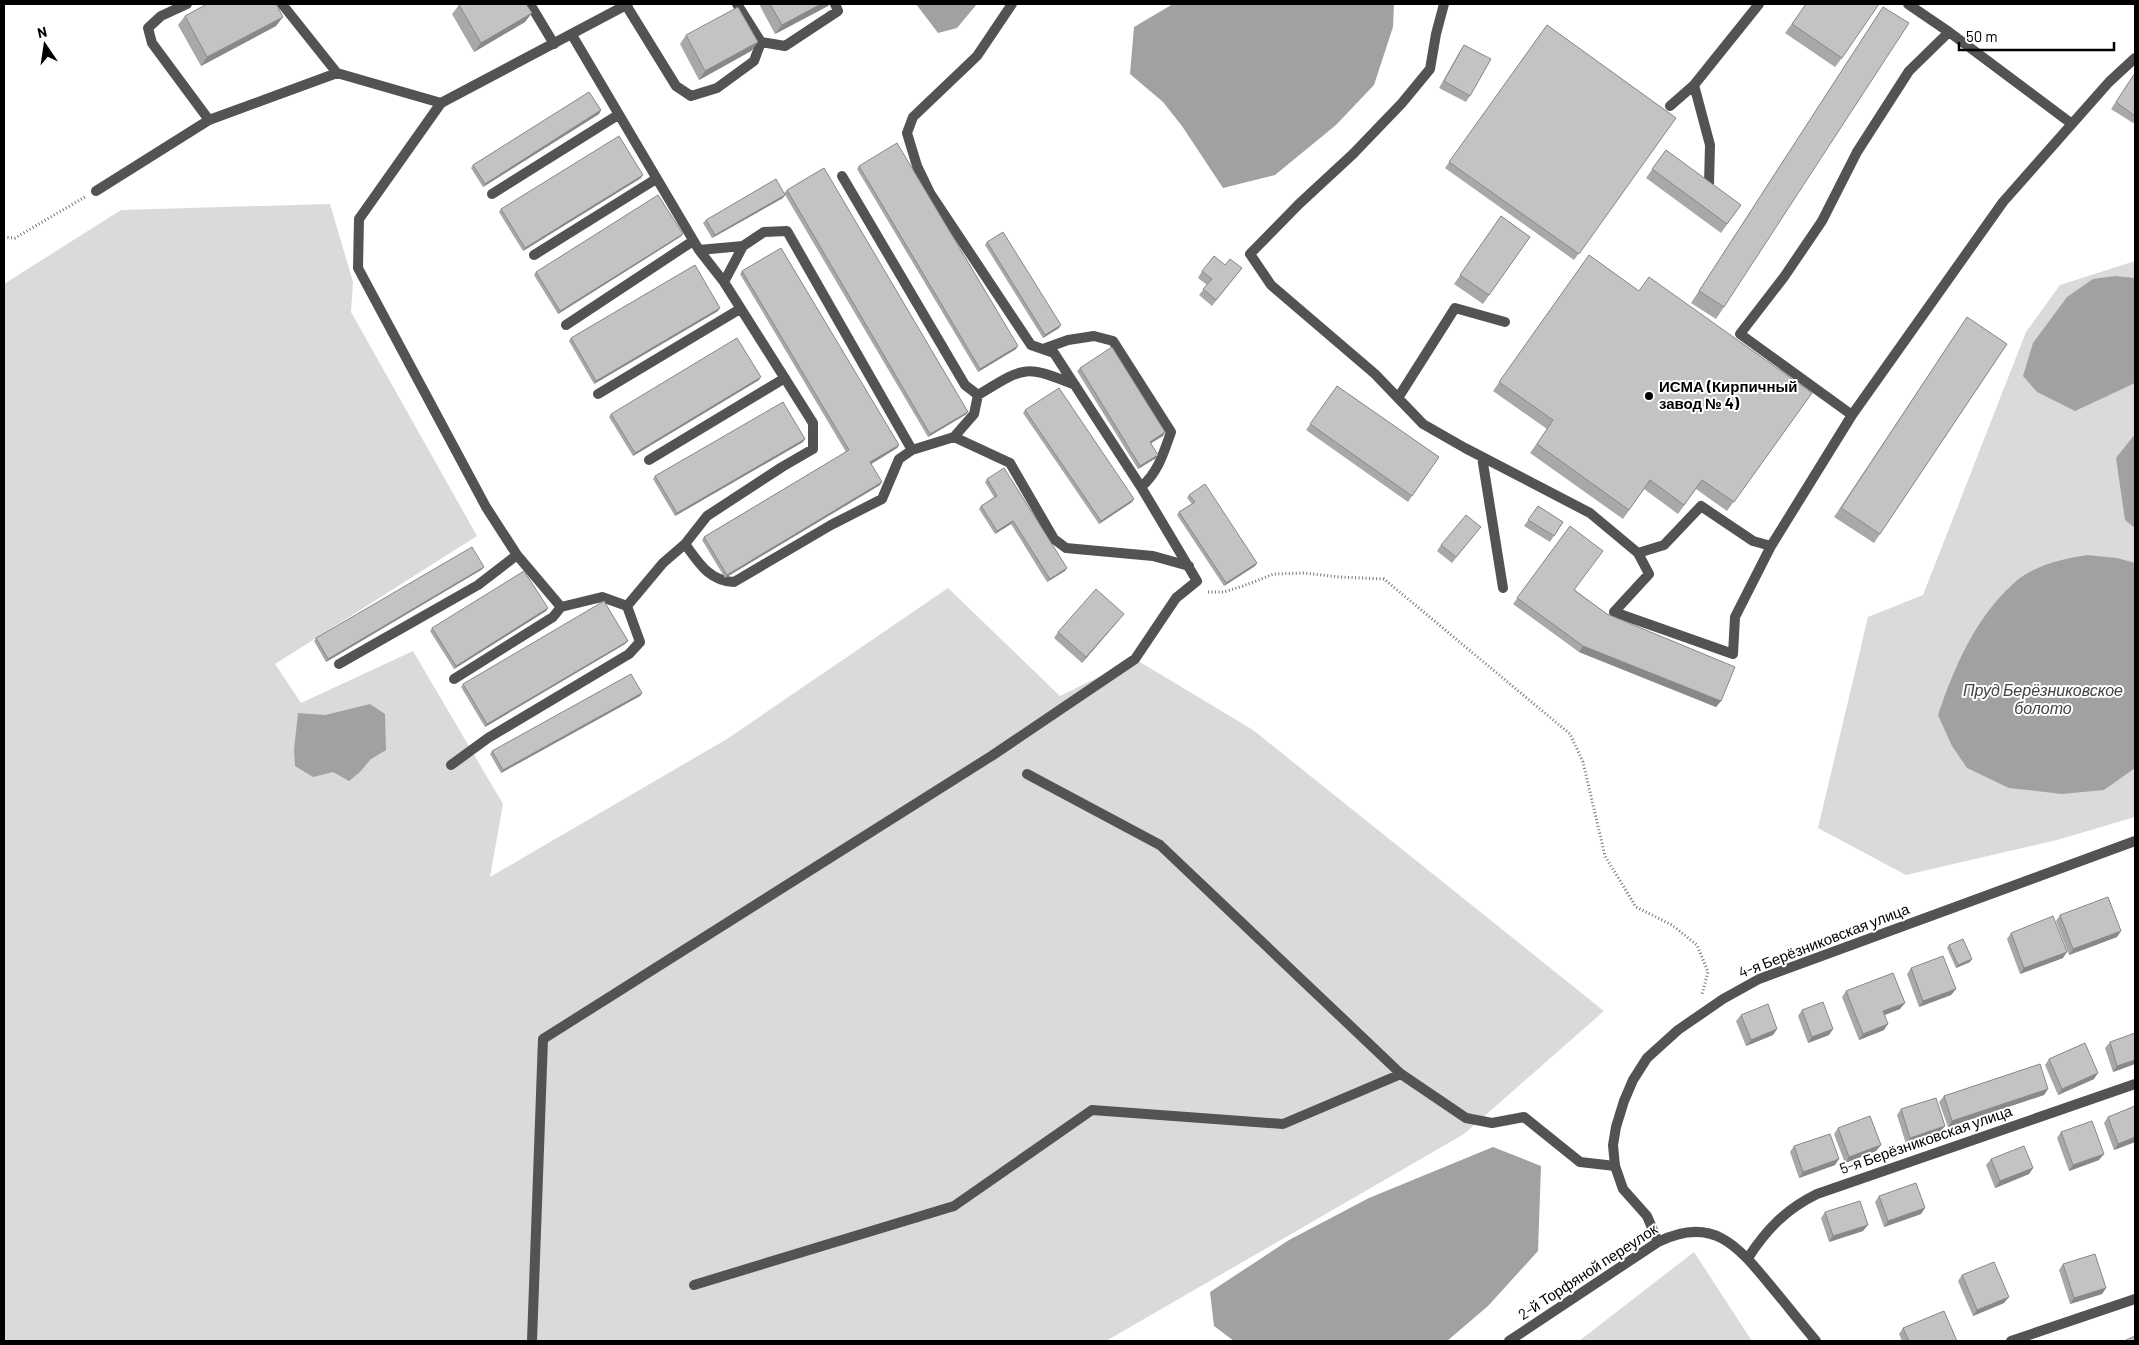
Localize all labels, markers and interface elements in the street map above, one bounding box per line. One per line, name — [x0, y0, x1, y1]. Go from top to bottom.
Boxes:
north arrow — [20, 20, 70, 70]
scale bar — [1959, 20, 2114, 52]
text: N — [36, 23, 48, 41]
text: 50 m — [1966, 27, 1998, 45]
place label: ИСМА (Кирпичный завод № 4) — [1659, 377, 1798, 412]
marker: ИСМА (Кирпичный завод № 4) — [1643, 390, 1655, 402]
water label: Пруд Берёзниковское болото — [1963, 680, 2123, 717]
street label: 4-я Берёзниковская улица — [1736, 899, 1912, 981]
street label: 5-я Берёзниковская улица — [1837, 1101, 2015, 1177]
street label: 2-й Торфяной переулок — [1514, 1219, 1661, 1323]

